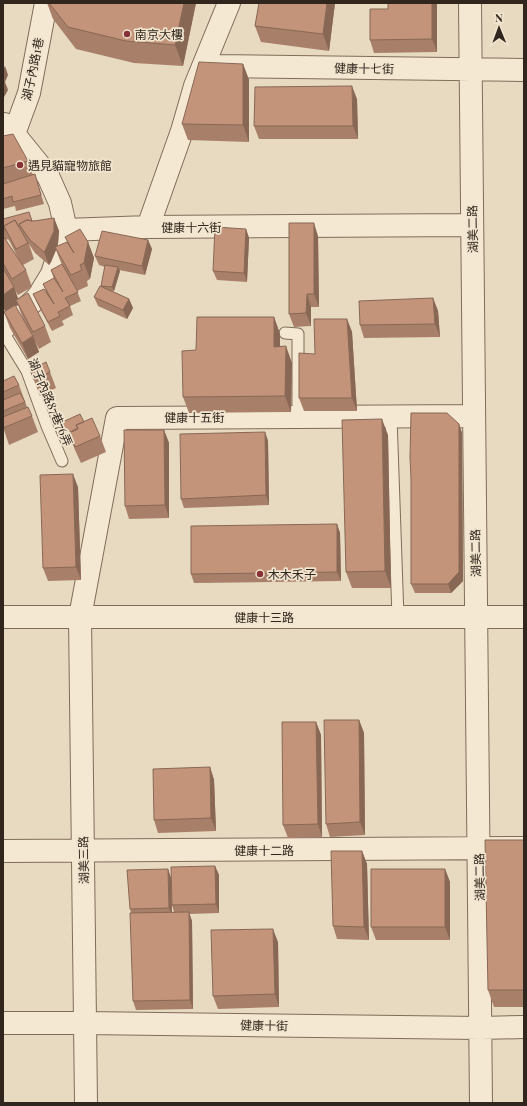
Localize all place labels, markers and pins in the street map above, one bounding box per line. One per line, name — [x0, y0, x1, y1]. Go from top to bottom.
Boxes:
place label: 南京大樓 — [135, 26, 183, 42]
marker: 南京大樓 — [122, 29, 132, 39]
place label: 遇見貓寵物旅館 — [28, 157, 112, 173]
marker: 遇見貓寵物旅館 — [15, 160, 25, 170]
place label: 木木禾子 — [268, 566, 316, 582]
marker: 木木禾子 — [255, 569, 265, 579]

